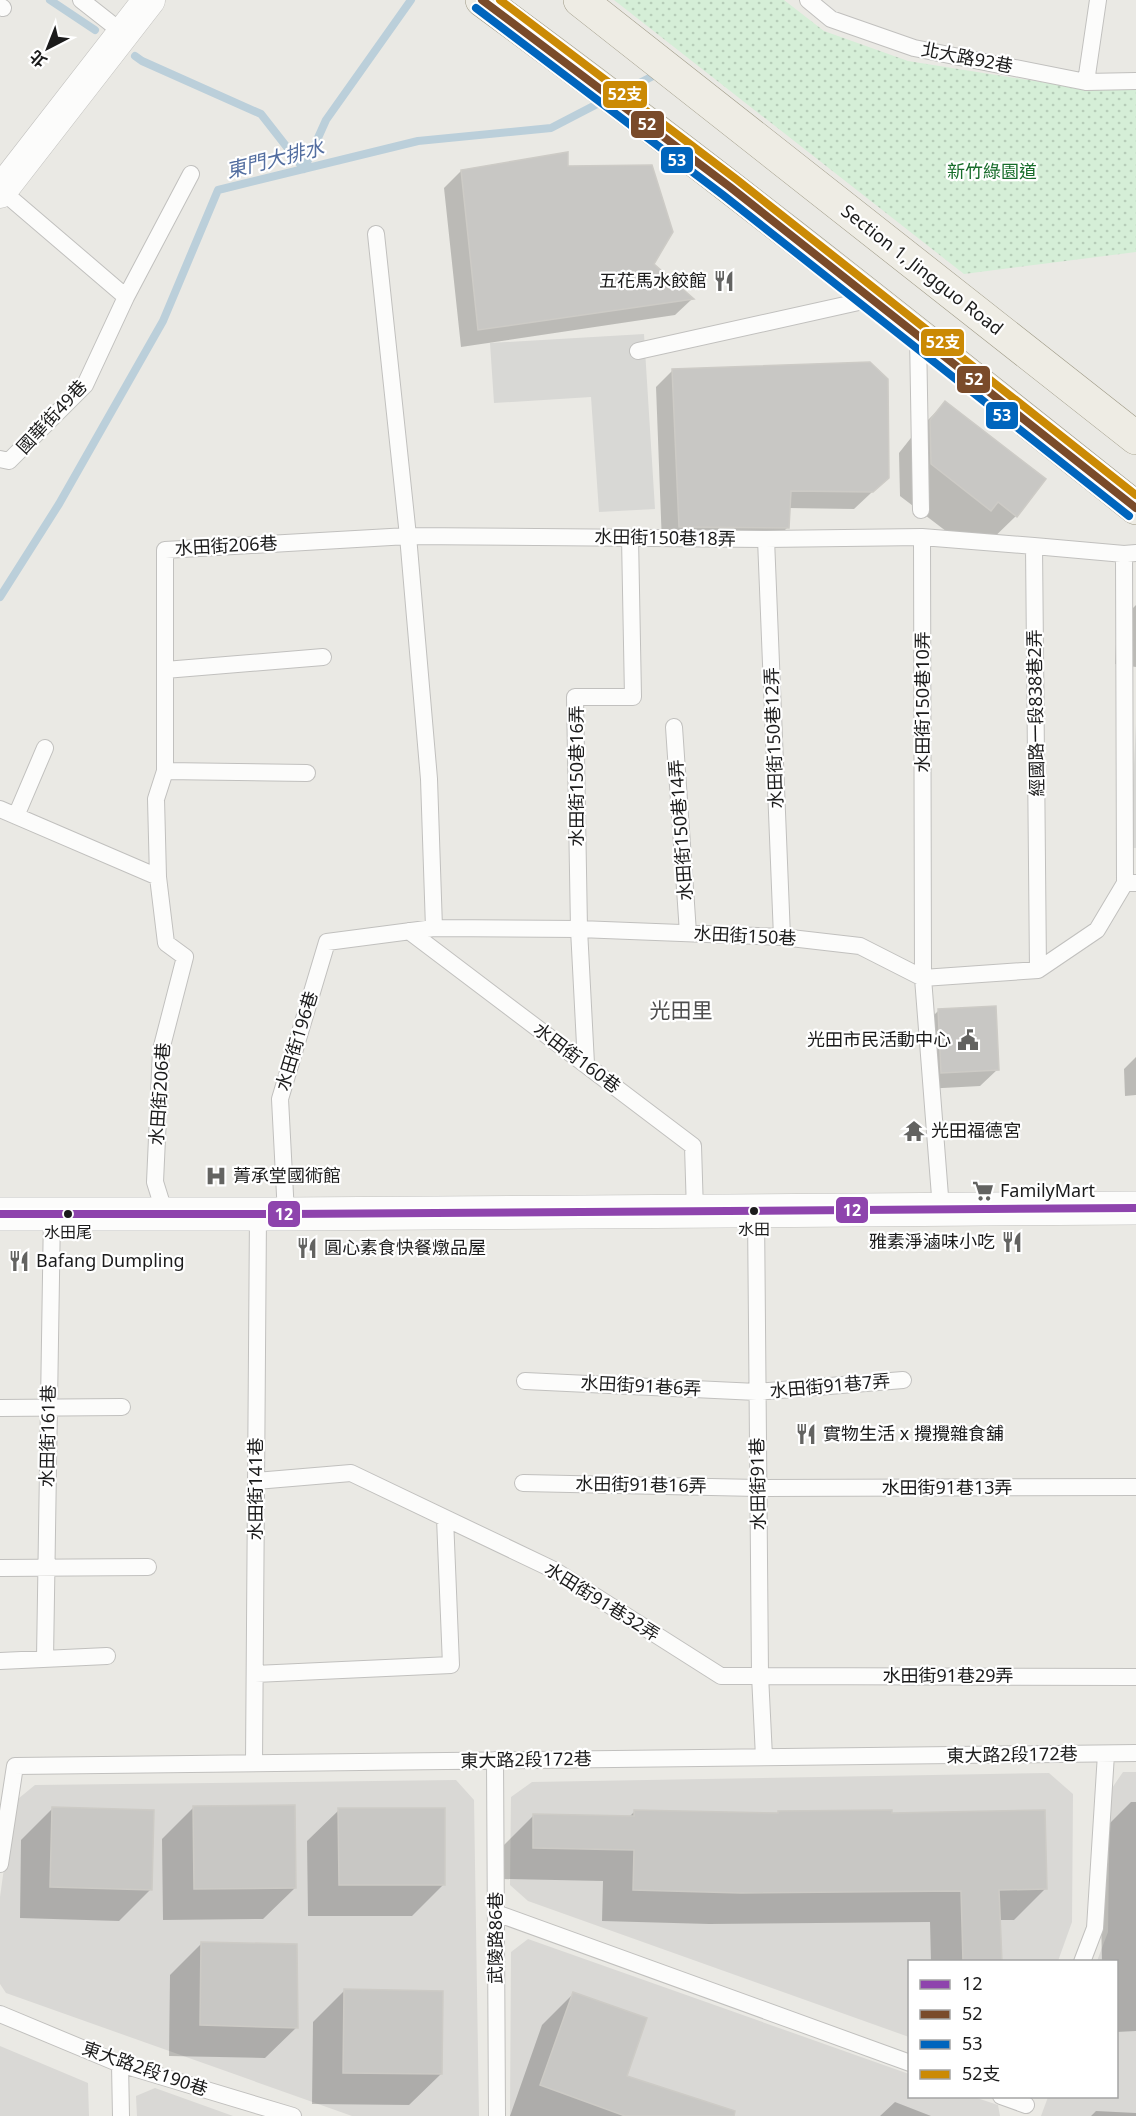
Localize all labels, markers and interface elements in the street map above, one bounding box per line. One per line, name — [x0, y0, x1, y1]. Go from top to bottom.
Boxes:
north arrow — [18, 18, 78, 78]
street label: 北大路92巷 — [919, 36, 1015, 78]
text: 北 — [25, 46, 51, 73]
line badge: 52支 — [602, 80, 648, 109]
text: 52支 — [608, 83, 642, 105]
line badge: 52 — [630, 110, 665, 139]
text: 52 — [638, 113, 656, 135]
water label: 東門大排水 — [223, 133, 328, 184]
line badge: 53 — [660, 146, 694, 174]
text: 53 — [668, 149, 686, 171]
park label: 新竹綠園道 — [947, 159, 1037, 183]
street label: Section 1, Jingguo Road — [837, 198, 1008, 340]
place label: 五花馬水餃館 — [599, 268, 707, 292]
restaurant icon: 五花馬水餃館 — [712, 269, 736, 293]
line badge: 52支 — [920, 328, 965, 357]
text: 52支 — [926, 331, 960, 353]
line badge: 52 — [956, 365, 991, 394]
text: 52 — [965, 368, 983, 390]
street label: 國華街49巷 — [11, 374, 92, 458]
line badge: 53 — [985, 401, 1019, 430]
text: 53 — [993, 404, 1011, 426]
street label: 水田街150巷18弄 — [594, 524, 736, 550]
street label: 水田街206巷 — [174, 530, 278, 560]
street label: 經國路一段838巷2弄 — [1022, 629, 1048, 797]
street label: 水田街150巷10弄 — [910, 631, 934, 773]
street label: 水田街150巷12弄 — [759, 667, 787, 809]
street label: 水田街150巷16弄 — [564, 705, 588, 847]
street label: 水田街150巷14弄 — [663, 759, 697, 901]
street label: 水田街150巷 — [693, 920, 797, 950]
street label: 水田街196巷 — [270, 988, 323, 1093]
district label: 光田里 — [650, 996, 713, 1024]
street label: 水田街160巷 — [529, 1017, 626, 1098]
place label: 光田市民活動中心 — [807, 1027, 951, 1051]
public building icon: 光田市民活動中心 — [956, 1028, 980, 1052]
street label: 水田街206巷 — [143, 1042, 175, 1146]
place label: 光田福德宮 — [931, 1118, 1021, 1142]
temple icon: 光田福德宮 — [902, 1119, 926, 1143]
place label: 菁承堂國術館 — [233, 1163, 341, 1187]
hospital icon: 菁承堂國術館 — [204, 1164, 228, 1188]
place label: FamilyMart — [1000, 1178, 1096, 1202]
supermarket icon: FamilyMart — [971, 1179, 995, 1203]
line badge: 12 — [835, 1196, 869, 1224]
text: 12 — [843, 1199, 861, 1221]
line badge: 12 — [267, 1200, 301, 1228]
text: 12 — [275, 1203, 293, 1225]
marker: 水田 — [748, 1205, 760, 1217]
marker: 水田尾 — [62, 1208, 74, 1220]
place label: 水田 — [738, 1218, 770, 1240]
place label: 水田尾 — [44, 1221, 92, 1243]
place label: 雅素淨滷味小吃 — [869, 1229, 995, 1253]
restaurant icon: 雅素淨滷味小吃 — [1000, 1230, 1024, 1254]
place label: 圓心素食快餐燉品屋 — [324, 1235, 486, 1259]
restaurant icon: 圓心素食快餐燉品屋 — [295, 1236, 319, 1260]
place label: Bafang Dumpling — [36, 1248, 185, 1272]
restaurant icon: Bafang Dumpling — [7, 1249, 31, 1273]
street label: 水田街91巷7弄 — [769, 1368, 891, 1402]
street label: 水田街91巷6弄 — [580, 1370, 702, 1400]
street label: 水田街161巷 — [34, 1384, 60, 1488]
place label: 實物生活 x 攪攪雜食舖 — [823, 1421, 1004, 1445]
restaurant icon: 實物生活 x 攪攪雜食舖 — [794, 1422, 818, 1446]
street label: 水田街141巷 — [243, 1438, 267, 1540]
street label: 水田街91巷 — [744, 1438, 770, 1531]
street label: 水田街91巷16弄 — [575, 1471, 707, 1497]
street label: 水田街91巷13弄 — [881, 1475, 1013, 1499]
street label: 水田街91巷32弄 — [541, 1556, 665, 1646]
street label: 水田街91巷29弄 — [882, 1663, 1014, 1687]
street label: 東大路2段172巷 — [946, 1741, 1078, 1767]
street label: 東大路2段172巷 — [460, 1746, 592, 1772]
street label: 武陵路86巷 — [483, 1892, 507, 1984]
legend — [908, 1960, 1118, 2098]
text: 12 — [962, 1971, 983, 1995]
text: 52 — [962, 2001, 983, 2025]
text: 53 — [962, 2031, 983, 2055]
street label: 東大路2段190巷 — [79, 2035, 211, 2101]
text: 52支 — [962, 2061, 1001, 2085]

